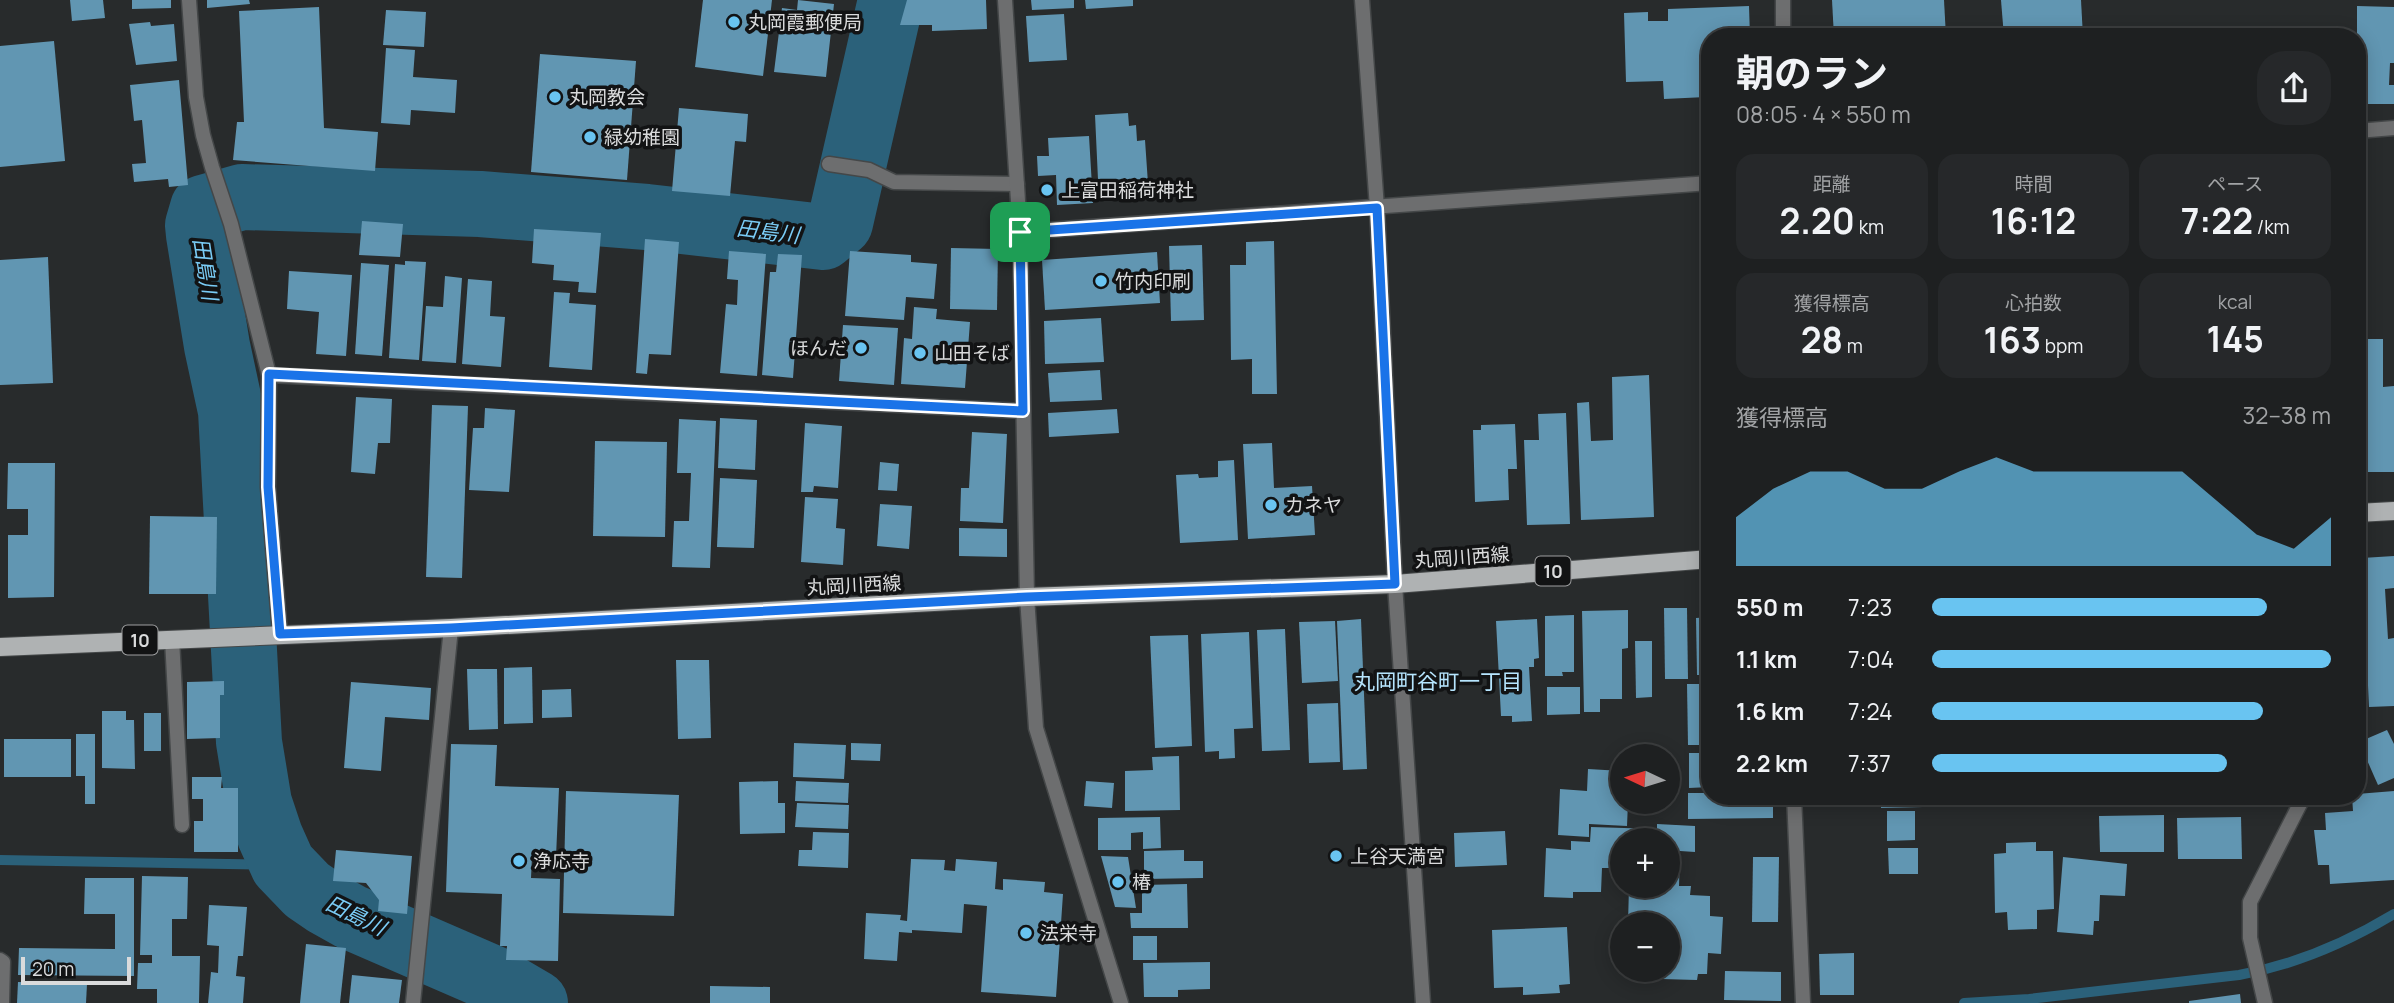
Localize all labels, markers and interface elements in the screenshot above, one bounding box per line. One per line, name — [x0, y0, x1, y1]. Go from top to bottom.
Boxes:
place label: 丸岡霞郵便局 — [748, 9, 862, 35]
marker: 丸岡霞郵便局 — [726, 14, 742, 30]
text: 朝のラン — [1736, 46, 1888, 98]
button: share — [2257, 51, 2331, 125]
place label: 丸岡教会 — [569, 84, 645, 110]
marker: 丸岡教会 — [547, 89, 563, 105]
text: 08:05 · 4 × 550 m — [1736, 98, 1911, 130]
place label: 緑幼稚園 — [604, 124, 680, 150]
marker: 緑幼稚園 — [582, 129, 598, 145]
text: 距離 — [1813, 171, 1851, 197]
text: 時間 — [2014, 171, 2053, 197]
text: ペース — [2207, 171, 2263, 197]
place label: 上富田稲荷神社 — [1061, 177, 1194, 203]
marker: 上富田稲荷神社 — [1039, 182, 1055, 198]
text: 2.20 — [1779, 197, 1855, 245]
text: 16:12 — [1991, 197, 2076, 245]
text: 7:22 — [2181, 197, 2253, 245]
pin — [990, 202, 1050, 262]
water label: 田島川 — [735, 213, 803, 249]
icon: arrive — [1001, 213, 1039, 251]
text: km — [1855, 214, 1884, 240]
text: /km — [2253, 214, 2290, 240]
water label: 田島川 — [187, 236, 225, 304]
place label: 竹内印刷 — [1115, 268, 1191, 294]
marker: 竹内印刷 — [1093, 273, 1109, 289]
text: kcal — [2218, 289, 2253, 315]
text: 獲得標高 — [1794, 290, 1870, 316]
text: 心拍数 — [2005, 290, 2062, 316]
text: 145 — [2207, 315, 2264, 363]
text: 28 — [1801, 316, 1843, 364]
text: 163 — [1984, 316, 2041, 364]
text: m — [1843, 333, 1863, 359]
text: bpm — [2041, 333, 2083, 359]
place label: ほんだ — [790, 335, 847, 361]
marker: ほんだ — [853, 340, 869, 356]
place label: 山田そば — [934, 340, 1010, 366]
marker: 山田そば — [912, 345, 928, 361]
text: 32–38 m — [2243, 399, 2331, 431]
text: 獲得標高 — [1736, 401, 1828, 433]
place label: カネヤ — [1285, 492, 1342, 518]
marker: カネヤ — [1263, 497, 1279, 513]
street label: 丸岡川西線 — [1414, 541, 1510, 573]
road number: 10 — [1536, 556, 1570, 586]
street label: 丸岡川西線 — [806, 570, 902, 600]
text: 550 m — [1736, 591, 1803, 623]
text: 7:23 — [1848, 591, 1892, 623]
road number: 10 — [122, 626, 158, 654]
text: 1.1 km — [1736, 643, 1797, 675]
text: 7:04 — [1848, 643, 1894, 675]
district label: 丸岡町谷町一丁目 — [1354, 667, 1522, 695]
text: 1.6 km — [1736, 695, 1804, 727]
text: 7:24 — [1848, 695, 1893, 727]
north arrow — [1610, 744, 1680, 814]
map controls — [1610, 744, 1680, 982]
text: 2.2 km — [1736, 747, 1808, 779]
text: 7:37 — [1848, 747, 1891, 779]
button: + — [1610, 828, 1680, 898]
place label: 上谷天満宮 — [1350, 843, 1445, 869]
place label: 浄応寺 — [533, 848, 590, 874]
marker: 上谷天満宮 — [1328, 848, 1344, 864]
marker: 浄応寺 — [511, 853, 527, 869]
place label: 椿 — [1132, 869, 1151, 895]
marker: 椿 — [1110, 874, 1126, 890]
water label: 田島川 — [322, 889, 392, 942]
button: − — [1610, 912, 1680, 982]
place label: 法栄寺 — [1040, 920, 1097, 946]
marker: 法栄寺 — [1018, 925, 1034, 941]
scale bar — [21, 954, 131, 986]
text: 20 m — [32, 956, 74, 982]

